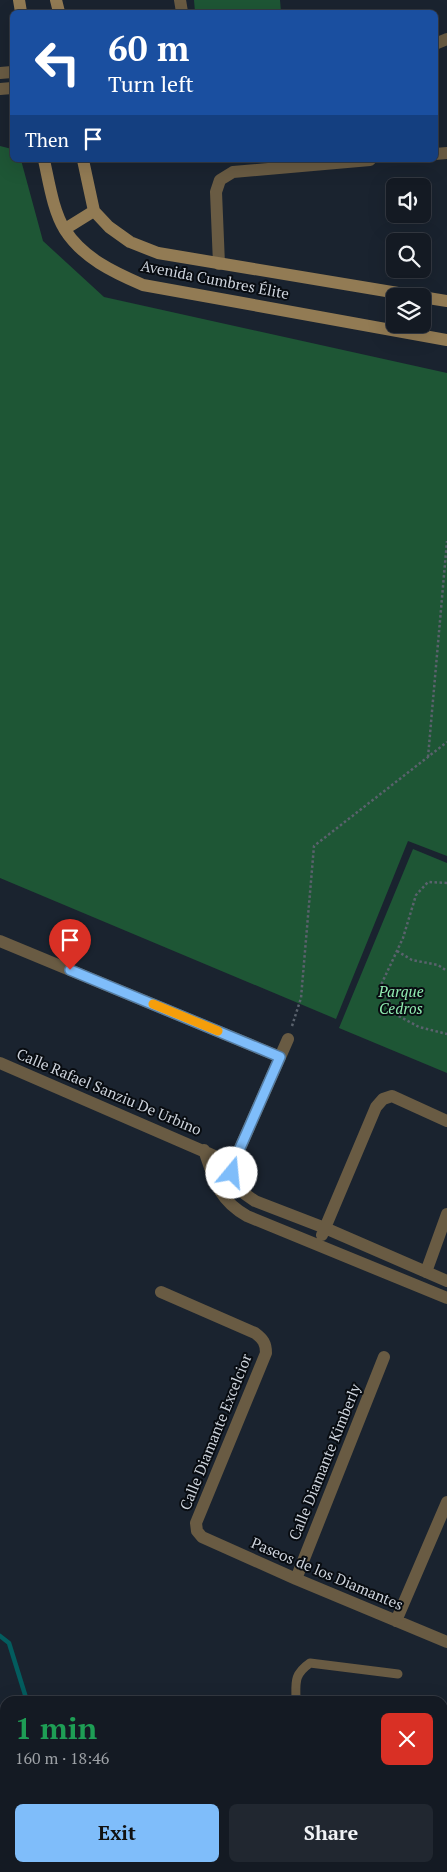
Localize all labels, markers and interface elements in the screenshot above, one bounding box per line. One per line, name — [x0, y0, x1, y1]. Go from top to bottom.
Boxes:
text: 60 m — [108, 25, 189, 71]
icon: left — [25, 30, 90, 95]
text: Turn left — [108, 69, 194, 98]
icon: arrive — [79, 125, 107, 153]
text: Then — [25, 127, 69, 152]
map controls — [386, 178, 431, 333]
button: sound — [386, 178, 431, 223]
button: search — [386, 233, 431, 278]
street label: Avenida Cumbres Élite — [139, 255, 291, 303]
button: layers — [386, 288, 431, 333]
pin — [49, 919, 91, 970]
icon: arrive — [56, 926, 84, 954]
park label: Parque Cedros — [377, 981, 424, 1018]
street label: Calle Rafael Sanziu De Urbino — [14, 1043, 205, 1139]
position arrow — [205, 1146, 257, 1198]
street label: Calle Diamante Excelcior — [175, 1350, 256, 1513]
street label: Calle Diamante Kimberly — [284, 1380, 365, 1543]
street label: Paseos de los Diamantes — [248, 1532, 406, 1614]
text: 1 min — [15, 1708, 97, 1748]
button: close — [381, 1713, 433, 1765]
text: 160 m · 18:46 — [15, 1747, 109, 1769]
button: Exit — [15, 1804, 219, 1862]
button: Share — [229, 1804, 433, 1862]

